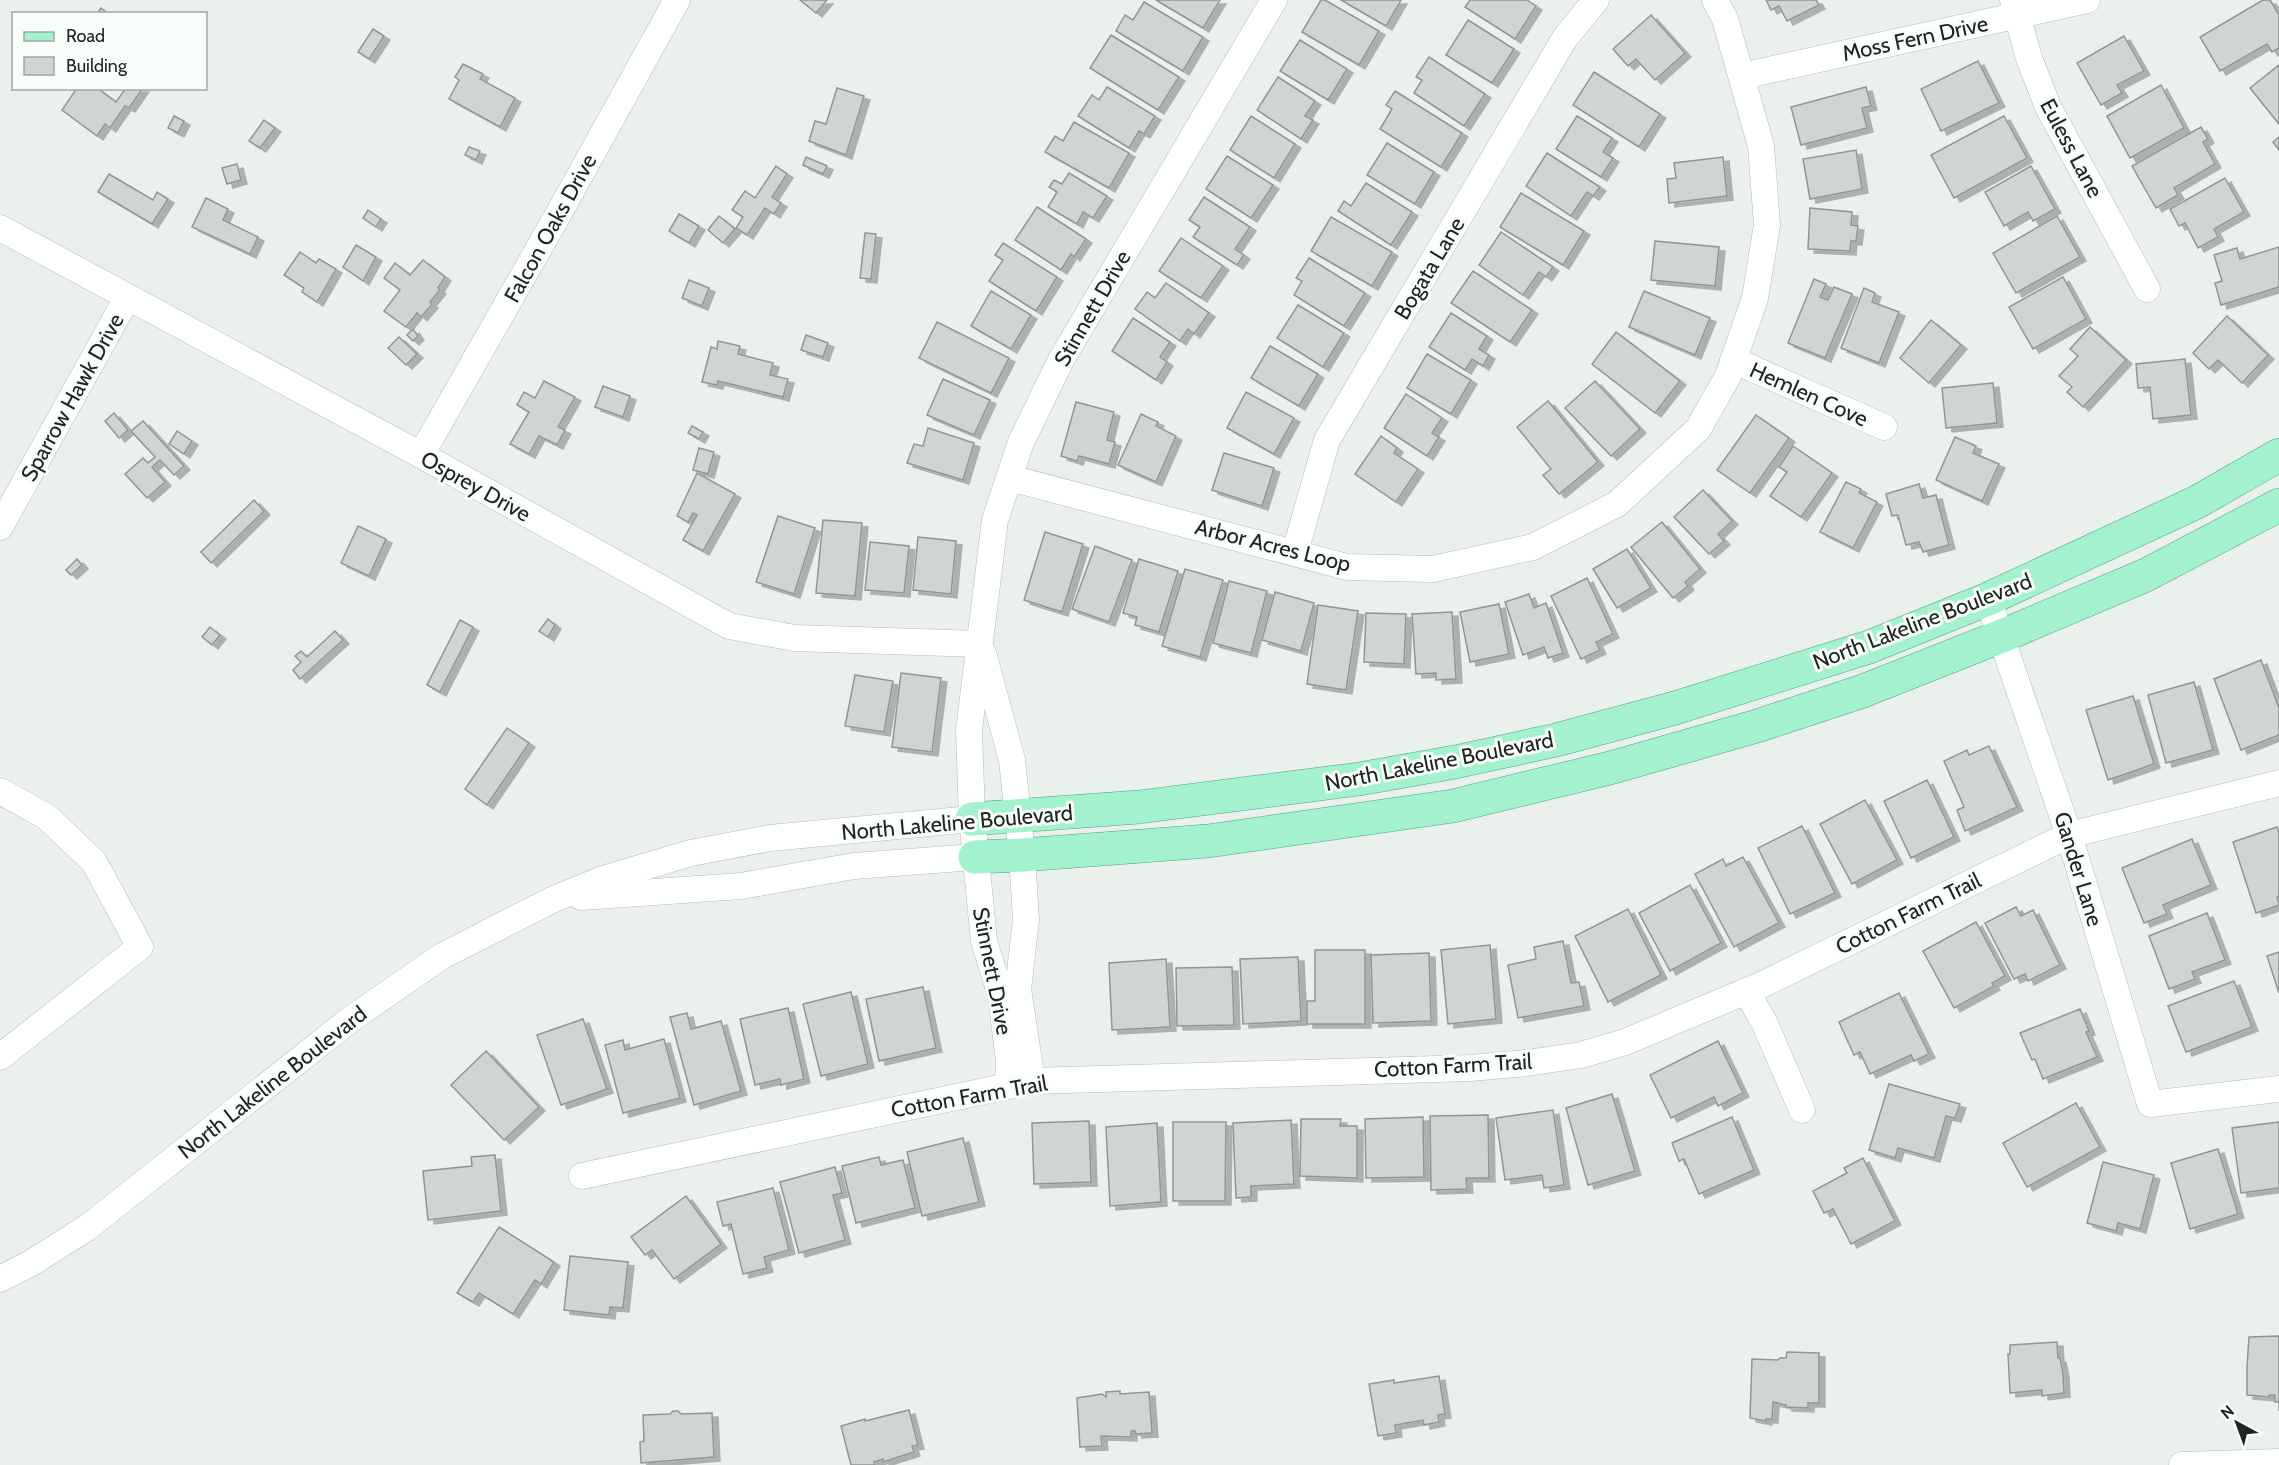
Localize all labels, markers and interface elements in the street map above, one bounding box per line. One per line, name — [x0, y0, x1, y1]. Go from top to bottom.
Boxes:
street label: Moss Fern Drive — [1840, 10, 1990, 67]
legend — [12, 12, 207, 90]
text: Road — [66, 25, 105, 47]
text: Building — [66, 55, 128, 77]
street label: Euless Lane — [2034, 94, 2109, 202]
street label: Falcon Oaks Drive — [498, 149, 602, 307]
street label: Bogata Lane — [1388, 212, 1471, 324]
street label: Stinnett Drive — [1048, 245, 1137, 371]
street label: Sparrow Hawk Drive — [15, 309, 130, 486]
street label: Hemlen Cove — [1746, 356, 1872, 432]
street label: Osprey Drive — [416, 445, 535, 528]
street label: Arbor Acres Loop — [1192, 513, 1353, 578]
street label: North Lakeline Boulevard — [1809, 567, 2035, 676]
street label: North Lakeline Boulevard — [1323, 726, 1556, 797]
street label: North Lakeline Boulevard — [840, 799, 1074, 846]
street label: Gander Lane — [2048, 809, 2109, 930]
street label: Cotton Farm Trail — [1831, 866, 1986, 960]
street label: Stinnett Drive — [967, 905, 1018, 1037]
street label: North Lakeline Boulevard — [172, 1000, 372, 1165]
street label: Cotton Farm Trail — [1373, 1048, 1534, 1083]
street label: Cotton Farm Trail — [889, 1069, 1050, 1124]
north arrow — [2207, 1393, 2267, 1453]
text: N — [2217, 1401, 2238, 1423]

